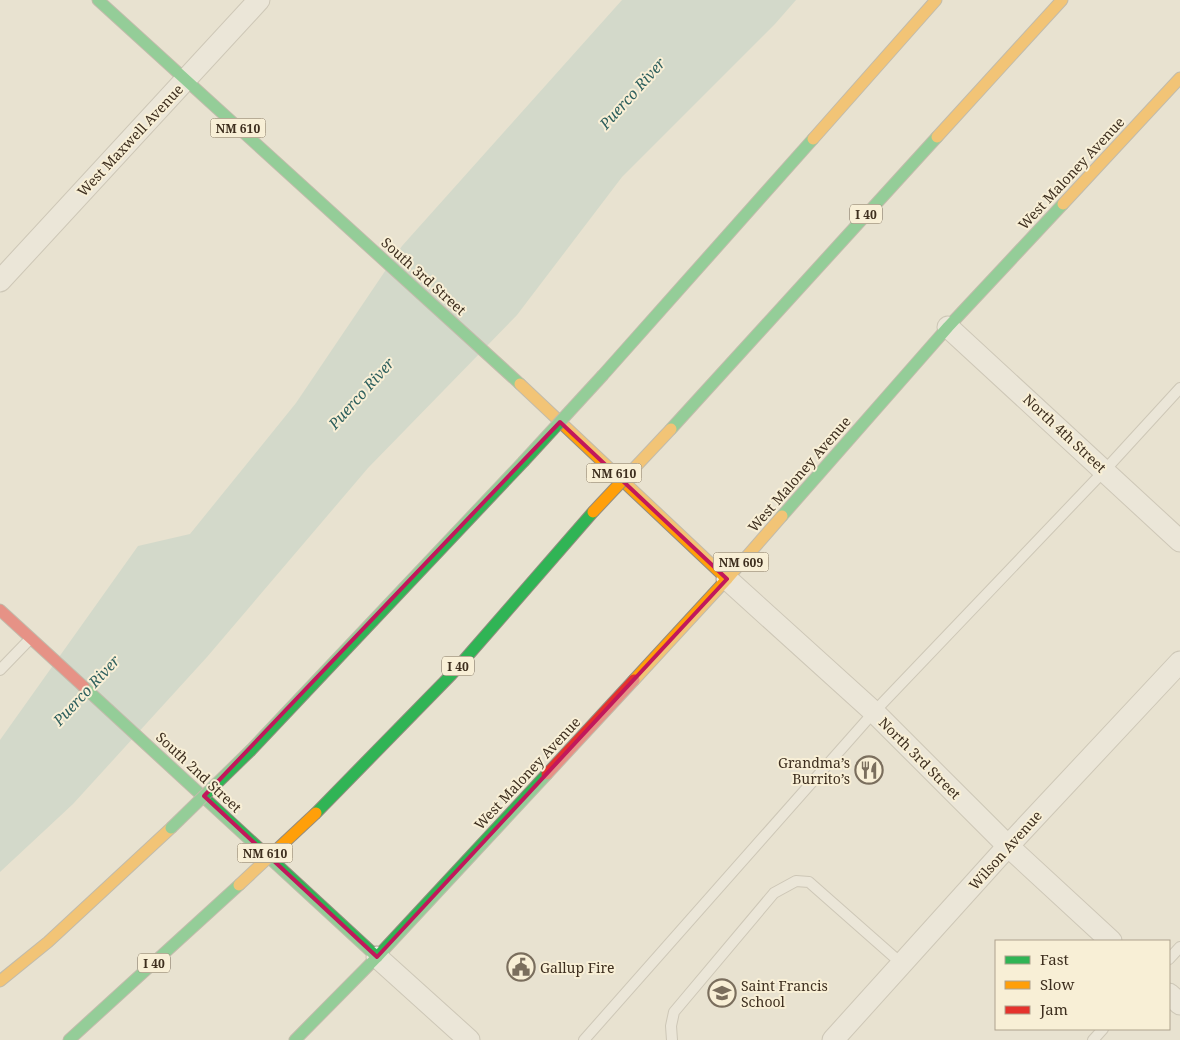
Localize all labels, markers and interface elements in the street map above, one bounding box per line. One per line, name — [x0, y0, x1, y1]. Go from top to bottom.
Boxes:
water label: Puerco River — [594, 52, 670, 134]
street label: West Maxwell Avenue — [73, 80, 187, 200]
street label: West Maloney Avenue — [1014, 112, 1128, 234]
road number: NM 610 — [210, 119, 266, 138]
road number: I 40 — [850, 204, 882, 223]
street label: South 3rd Street — [378, 233, 470, 319]
water label: Puerco River — [323, 352, 399, 434]
street label: North 4th Street — [1019, 390, 1111, 477]
street label: West Maloney Avenue — [743, 412, 855, 536]
road number: NM 610 — [586, 463, 642, 482]
road number: NM 609 — [714, 552, 768, 572]
water label: Puerco River — [48, 650, 124, 730]
road number: I 40 — [442, 656, 474, 676]
street label: West Maloney Avenue — [470, 712, 584, 834]
street label: North 3rd Street — [875, 713, 965, 803]
street label: South 2nd Street — [152, 727, 246, 817]
place label: Grandma’s Burrito’s — [778, 753, 850, 788]
restaurant icon: Grandma’s Burrito’s — [854, 755, 884, 785]
street label: Wilson Avenue — [964, 806, 1046, 894]
road number: NM 610 — [238, 844, 292, 862]
legend — [995, 940, 1170, 1030]
text: Fast — [1040, 949, 1069, 969]
public building icon: Gallup Fire — [506, 952, 536, 982]
road number: I 40 — [138, 954, 170, 972]
place label: Gallup Fire — [540, 958, 615, 977]
text: Slow — [1040, 974, 1074, 994]
place label: Saint Francis School — [741, 976, 828, 1011]
school or university icon: Saint Francis School — [707, 978, 737, 1008]
text: Jam — [1039, 999, 1068, 1019]

